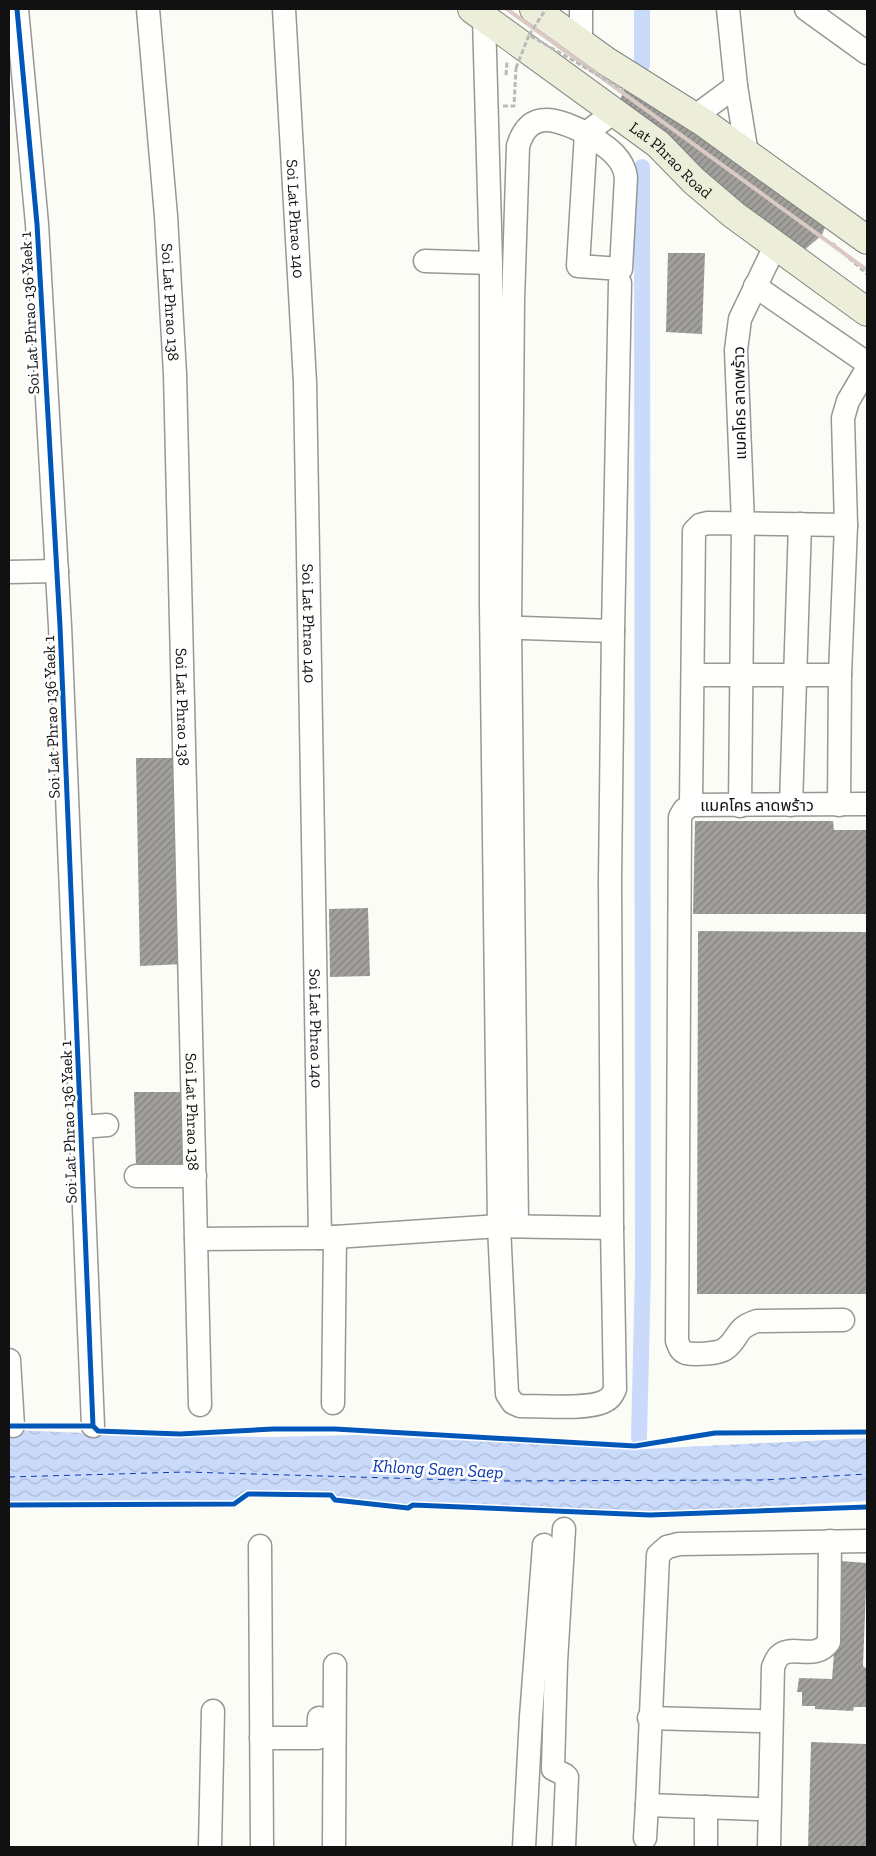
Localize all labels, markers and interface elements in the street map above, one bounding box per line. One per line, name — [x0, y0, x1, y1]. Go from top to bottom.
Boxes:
street label: Lat Phrao Road — [626, 118, 716, 202]
street label: Soi Lat Phrao 140 — [282, 159, 308, 279]
street label: Soi Lat Phrao 136 Yaek 1 — [16, 231, 43, 395]
street label: Soi Lat Phrao 138 — [158, 243, 183, 362]
street label: แมคโคร ลาดพร้าว — [729, 346, 750, 460]
street label: Soi Lat Phrao 140 — [298, 564, 319, 683]
street label: Soi Lat Phrao 136 Yaek 1 — [39, 635, 64, 799]
street label: Soi Lat Phrao 138 — [172, 648, 193, 766]
street label: แมคโคร ลาดพร้าว — [700, 796, 814, 815]
street label: Soi Lat Phrao 140 — [305, 968, 326, 1088]
street label: Soi Lat Phrao 136 Yaek 1 — [56, 1040, 81, 1204]
street label: Soi Lat Phrao 138 — [181, 1053, 203, 1171]
water label: Khlong Saen Saep — [372, 1455, 504, 1483]

